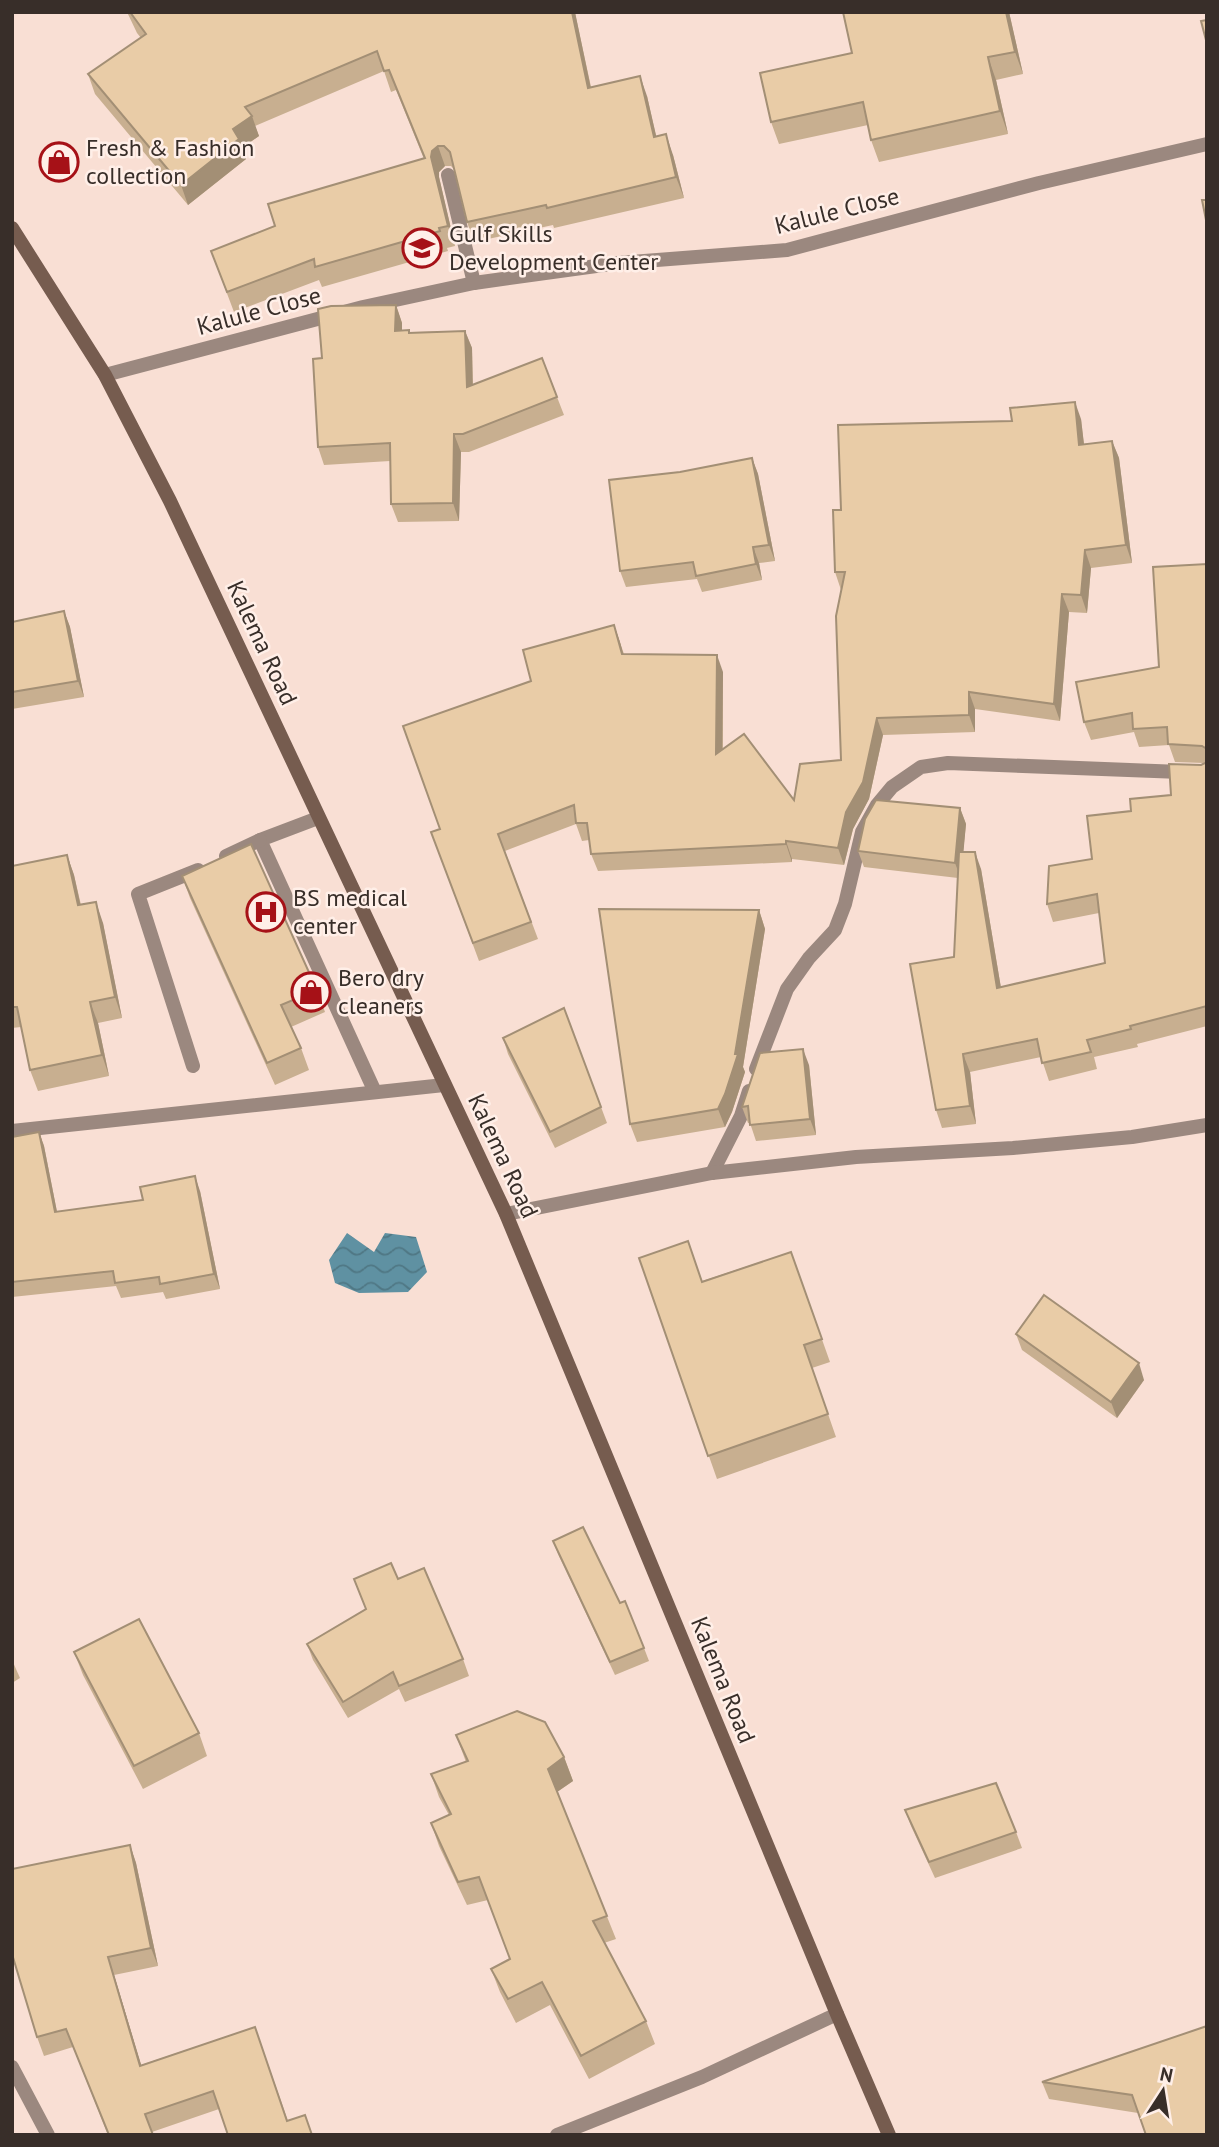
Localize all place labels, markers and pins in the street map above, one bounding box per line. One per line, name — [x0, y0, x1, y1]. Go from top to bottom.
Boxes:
place label: Fresh & Fashion collection — [86, 132, 254, 191]
shop icon: Fresh & Fashion collection — [38, 141, 80, 183]
place label: Gulf Skills Development Center — [449, 218, 658, 277]
school or university icon: Gulf Skills Development Center — [401, 227, 443, 269]
place label: BS medical center — [293, 882, 407, 941]
hospital icon: BS medical center — [245, 891, 287, 933]
place label: Bero dry cleaners — [338, 962, 424, 1021]
shop icon: Bero dry cleaners — [290, 971, 332, 1013]

